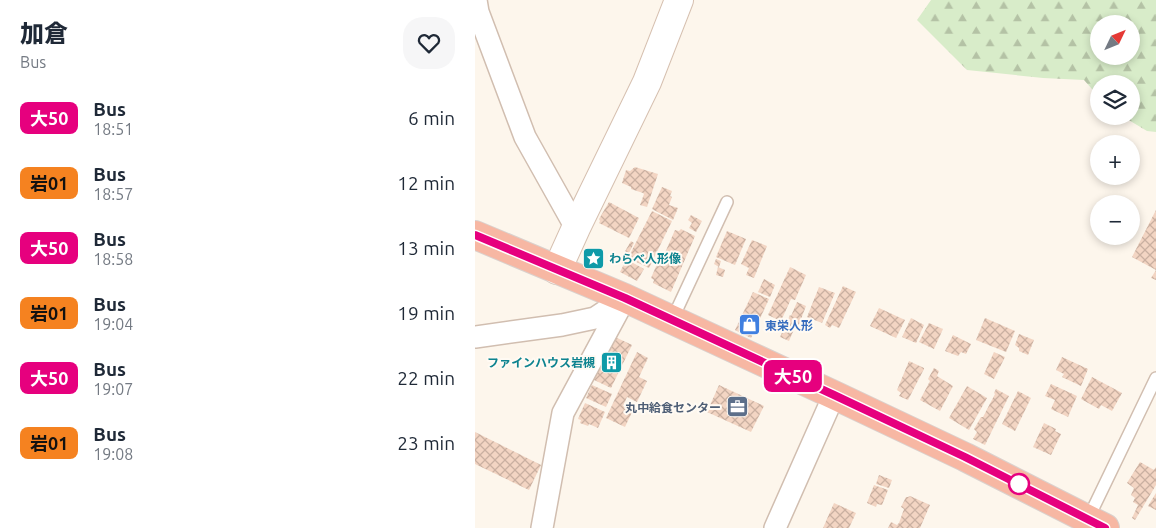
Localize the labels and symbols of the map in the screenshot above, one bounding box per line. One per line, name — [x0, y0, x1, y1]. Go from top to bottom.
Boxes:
north arrow — [1090, 15, 1140, 65]
place icon: わらべ人形像 — [581, 246, 605, 270]
place label: わらべ人形像 — [609, 252, 681, 265]
shop icon: 東栄人形 — [737, 313, 761, 337]
place label: 東栄人形 — [765, 319, 813, 332]
building icon: ファインハウス岩槻 — [599, 350, 623, 374]
place label: ファインハウス岩槻 — [487, 356, 595, 369]
line badge: 大50 — [764, 360, 822, 392]
office icon: 丸中給食センター — [725, 395, 749, 419]
place label: 丸中給食センター — [625, 401, 721, 414]
unlabelled marker — [1008, 473, 1030, 495]

